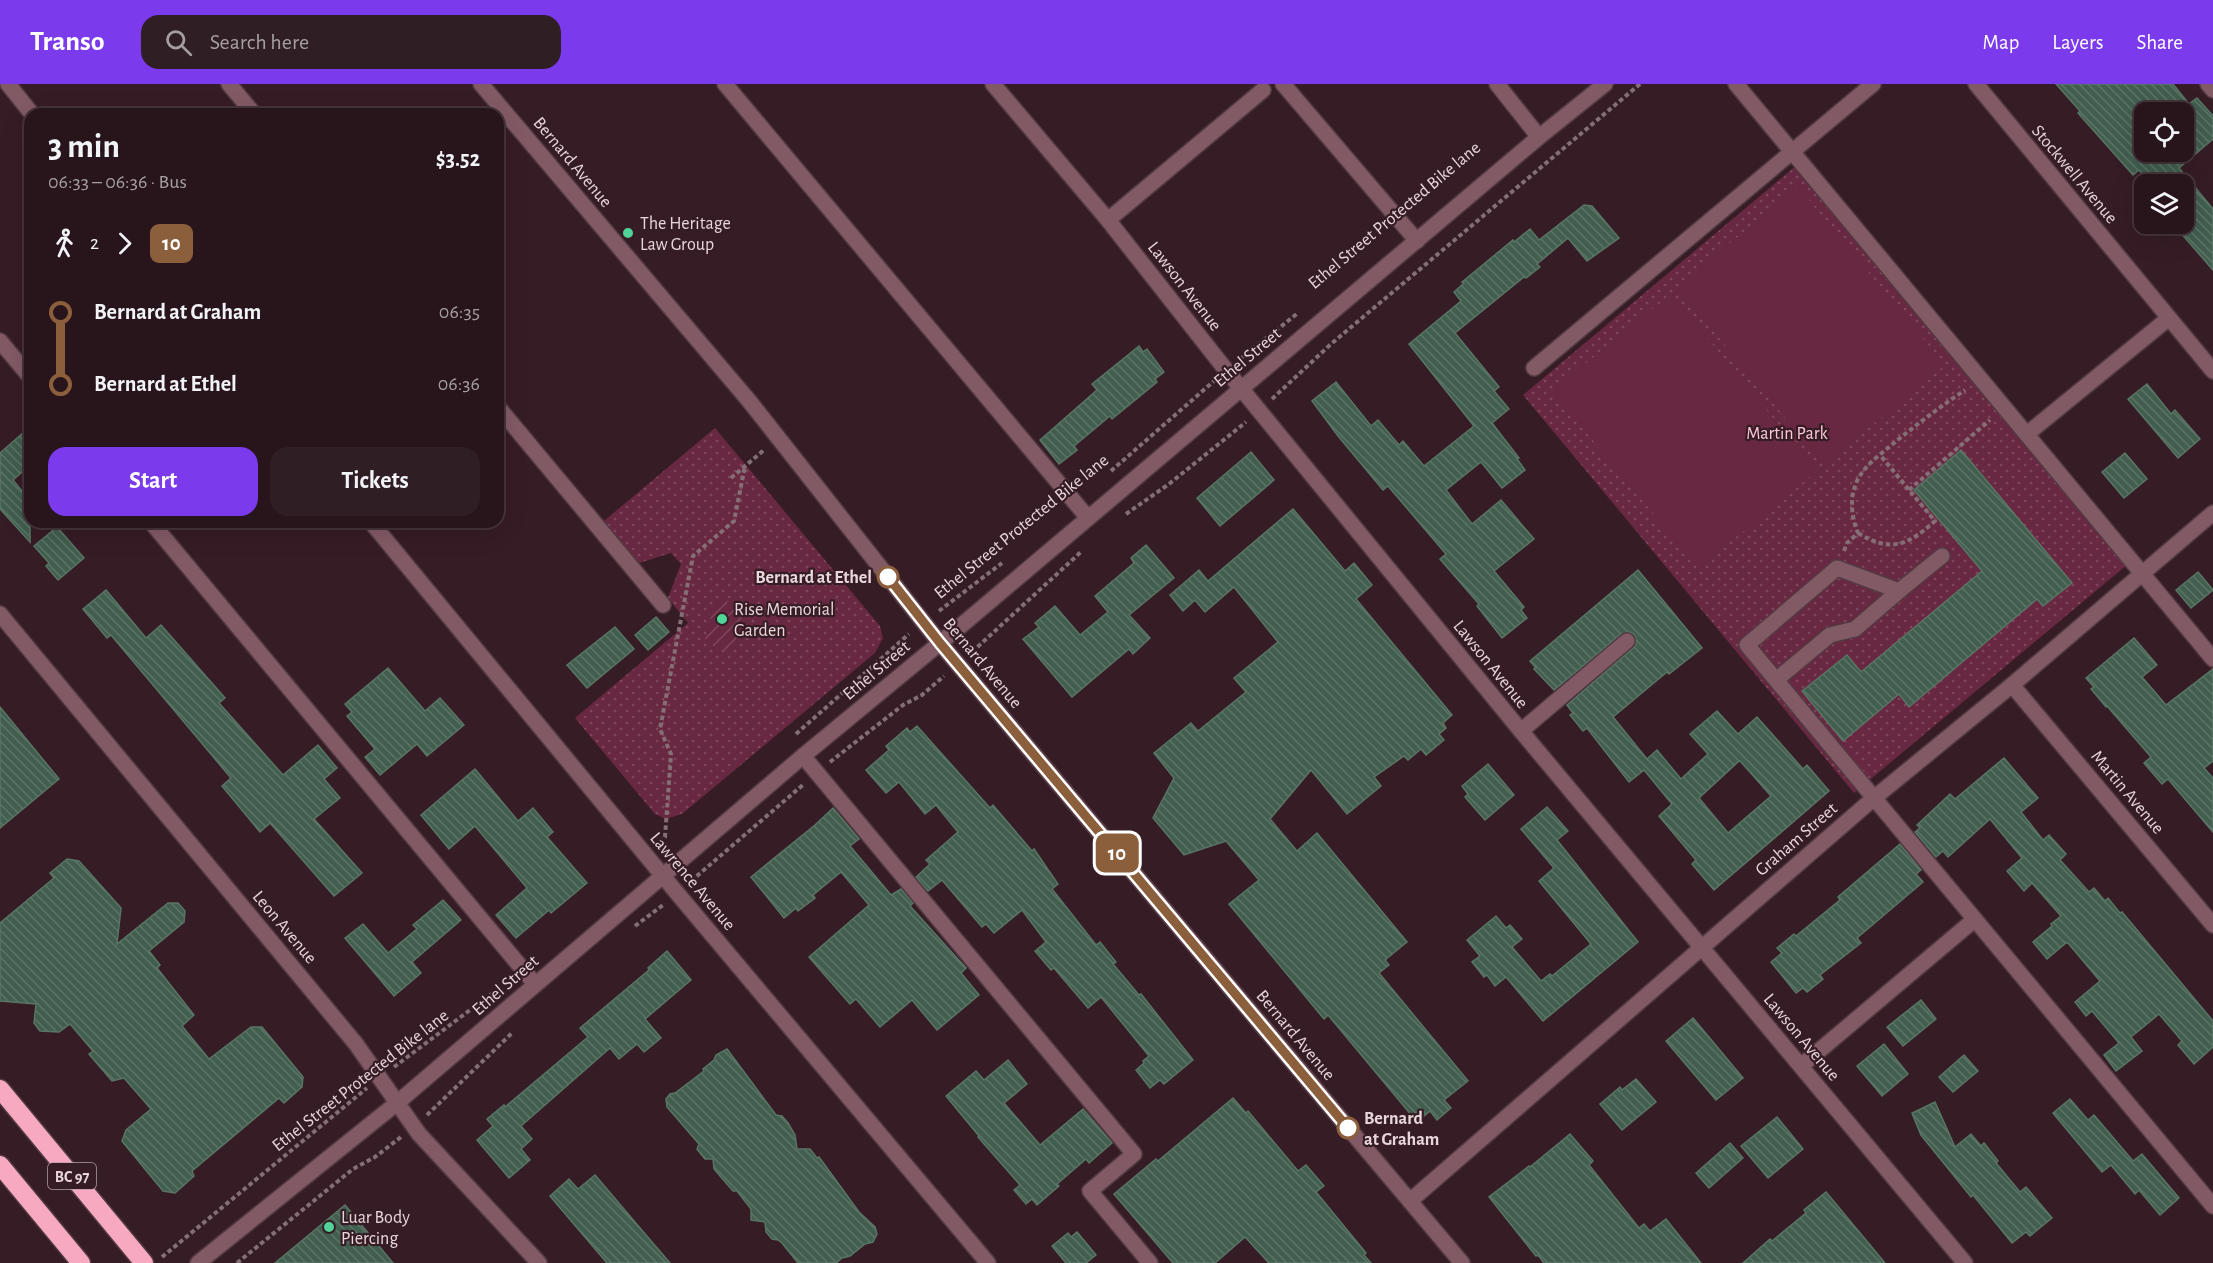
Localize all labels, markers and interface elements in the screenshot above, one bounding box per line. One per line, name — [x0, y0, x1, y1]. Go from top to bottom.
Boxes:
search box — [141, 15, 561, 69]
icon: search — [162, 26, 195, 59]
text: Transo — [30, 28, 105, 56]
text: Search here — [210, 31, 309, 53]
text: Map — [1983, 32, 2019, 53]
text: Layers — [2052, 32, 2103, 53]
text: Share — [2136, 32, 2183, 53]
map controls — [2134, 102, 2194, 234]
button: locate — [2134, 102, 2194, 162]
street label: Bernard Avenue — [529, 114, 615, 211]
street label: Stockwell Avenue — [2028, 122, 2120, 227]
text: 3 min — [48, 131, 120, 164]
street label: Ethel Street Protected Bike lane — [1305, 139, 1484, 293]
text: $3.52 — [436, 148, 480, 170]
text: 06:33 – 06:36 · Bus — [48, 172, 187, 192]
button: layers — [2134, 174, 2194, 234]
place label: The Heritage Law Group — [640, 215, 731, 254]
marker: The Heritage Law Group — [621, 226, 635, 240]
icon: walk — [48, 227, 81, 260]
icon: forward — [108, 227, 141, 260]
text: 2 — [90, 233, 99, 253]
text: 10 — [162, 233, 181, 254]
street label: Lawson Avenue — [1144, 239, 1224, 335]
text: Bernard at Graham — [94, 301, 261, 323]
text: 06:35 — [439, 302, 480, 322]
street label: Ethel Street — [1211, 325, 1285, 391]
text: Bernard at Ethel — [94, 373, 237, 395]
text: 06:36 — [438, 374, 480, 394]
park label: Martin Park — [1746, 425, 1828, 443]
button: Start — [48, 447, 258, 516]
button: Tickets — [270, 447, 480, 516]
street label: Ethel Street Protected Bike lane — [931, 451, 1112, 602]
marker: Bernard at Ethel — [877, 566, 899, 588]
place label: Bernard at Ethel — [755, 569, 872, 587]
place label: Rise Memorial Garden — [734, 601, 834, 640]
marker: Rise Memorial Garden — [715, 612, 729, 626]
street label: Bernard Avenue — [939, 615, 1025, 712]
street label: Lawson Avenue — [1449, 617, 1531, 712]
street label: Ethel Street — [840, 638, 914, 704]
street label: Martin Avenue — [2087, 747, 2167, 838]
street label: Graham Street — [1752, 799, 1841, 880]
street label: Lawrence Avenue — [646, 829, 738, 934]
line badge: 10 — [1090, 834, 1144, 872]
text: 10 — [1108, 843, 1126, 864]
street label: Leon Avenue — [249, 888, 320, 967]
street label: Ethel Street — [469, 952, 543, 1019]
street label: Bernard Avenue — [1252, 987, 1338, 1084]
street label: Lawson Avenue — [1760, 991, 1843, 1085]
street label: Ethel Street Protected Bike lane — [269, 1006, 452, 1155]
place label: Bernard at Graham — [1364, 1110, 1439, 1149]
marker: Bernard at Graham — [1337, 1117, 1359, 1139]
road number: BC 97 — [48, 1163, 96, 1189]
place label: Luar Body Piercing — [341, 1209, 410, 1248]
marker: Luar Body Piercing — [322, 1220, 336, 1234]

